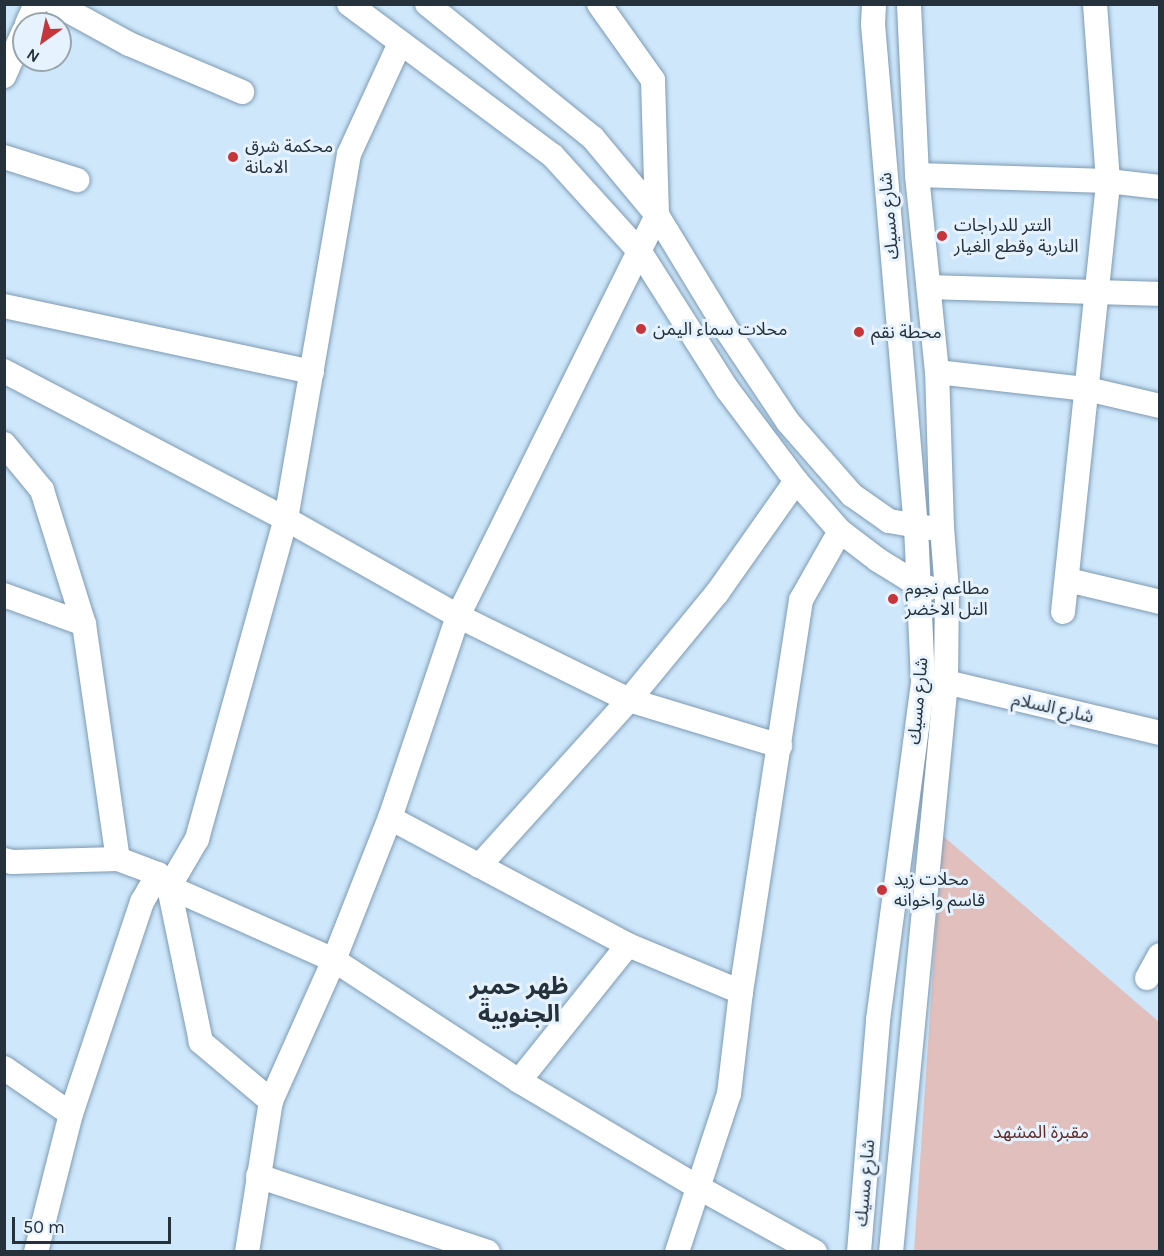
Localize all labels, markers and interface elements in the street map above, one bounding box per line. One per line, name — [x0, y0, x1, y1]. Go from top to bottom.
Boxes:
north arrow — [12, 12, 72, 72]
text: N — [23, 45, 43, 67]
place label: محكمة شرق الامانة — [245, 136, 333, 178]
marker: محكمة شرق الامانة — [226, 150, 240, 164]
street label: شارع مسيك — [874, 172, 904, 260]
place label: التتر للدراجات النارية وقطع الغيار — [954, 215, 1078, 258]
marker: التتر للدراجات النارية وقطع الغيار — [935, 229, 949, 243]
place label: محلات سماء اليمن — [653, 318, 787, 340]
place label: محطة نقم — [871, 321, 942, 343]
marker: محلات سماء اليمن — [634, 322, 648, 336]
marker: محطة نقم — [852, 325, 866, 339]
place label: مطاعم نجوم التل الاخضر — [905, 578, 989, 620]
marker: مطاعم نجوم التل الاخضر — [886, 592, 900, 606]
street label: شارع مسيك — [903, 657, 933, 745]
street label: شارع السلام — [1010, 688, 1096, 728]
place label: محلات زيد قاسم واخوانه — [894, 869, 985, 912]
marker: محلات زيد قاسم واخوانه — [875, 883, 889, 897]
district label: ظهر حمير الجنوبية — [470, 973, 568, 1029]
park label: مقبرة المشهد — [993, 1121, 1089, 1143]
street label: شارع مسيك — [850, 1139, 880, 1227]
scale bar — [15, 1205, 174, 1243]
text: 50 m — [23, 1216, 65, 1238]

